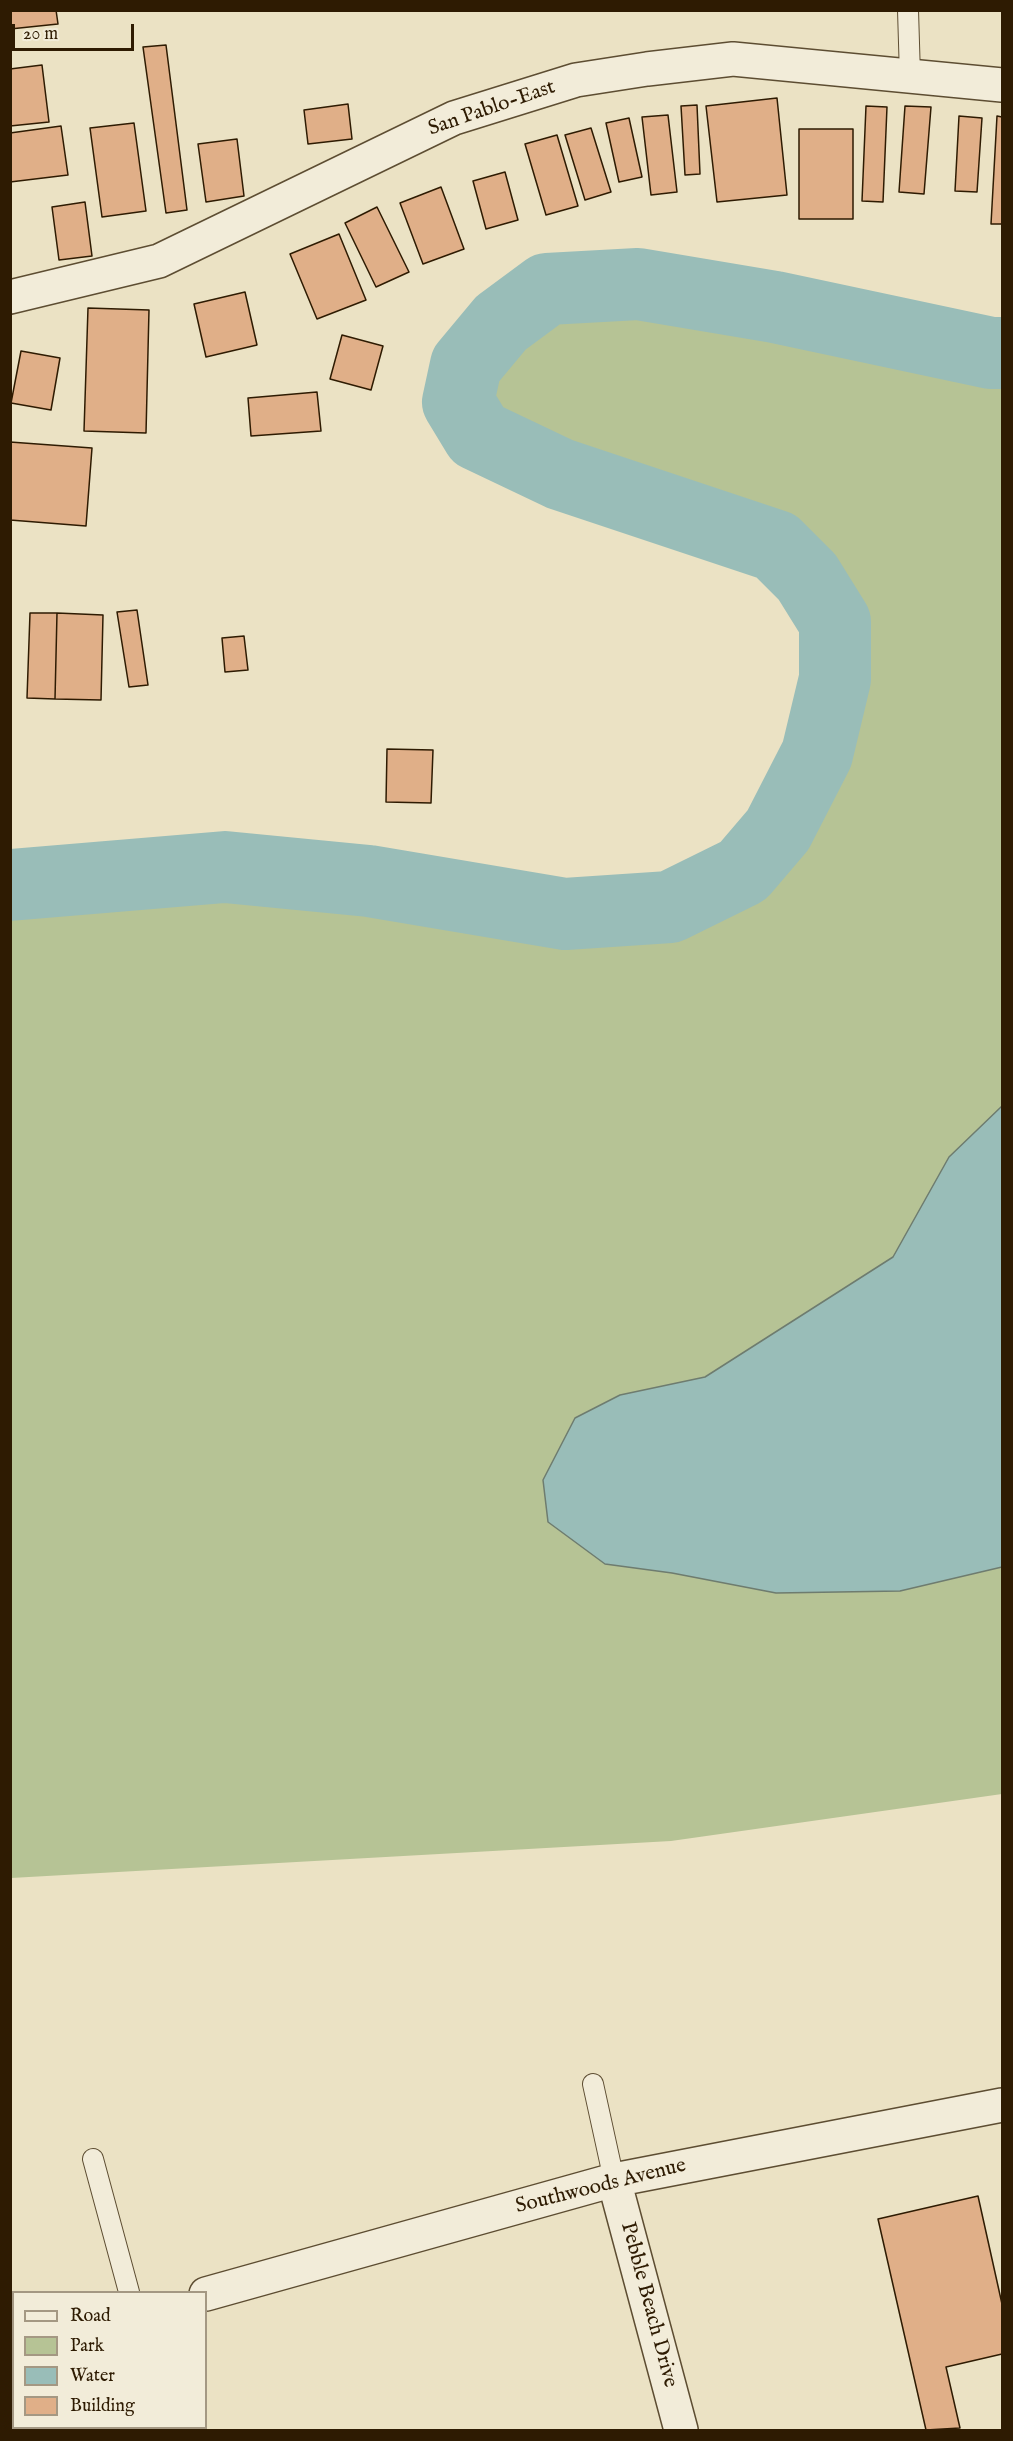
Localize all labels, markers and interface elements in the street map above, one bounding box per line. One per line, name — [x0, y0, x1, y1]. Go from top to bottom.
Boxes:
scale bar — [15, 12, 136, 50]
text: 20 m — [23, 23, 58, 46]
street label: San Pablo-East — [425, 75, 559, 143]
street label: Southwoods Avenue — [513, 2154, 689, 2220]
street label: Pebble Beach Drive — [614, 2220, 682, 2390]
legend — [12, 2291, 207, 2429]
text: Road — [70, 2305, 111, 2328]
text: Park — [70, 2335, 104, 2358]
text: Water — [70, 2365, 115, 2388]
text: Building — [70, 2395, 135, 2418]

